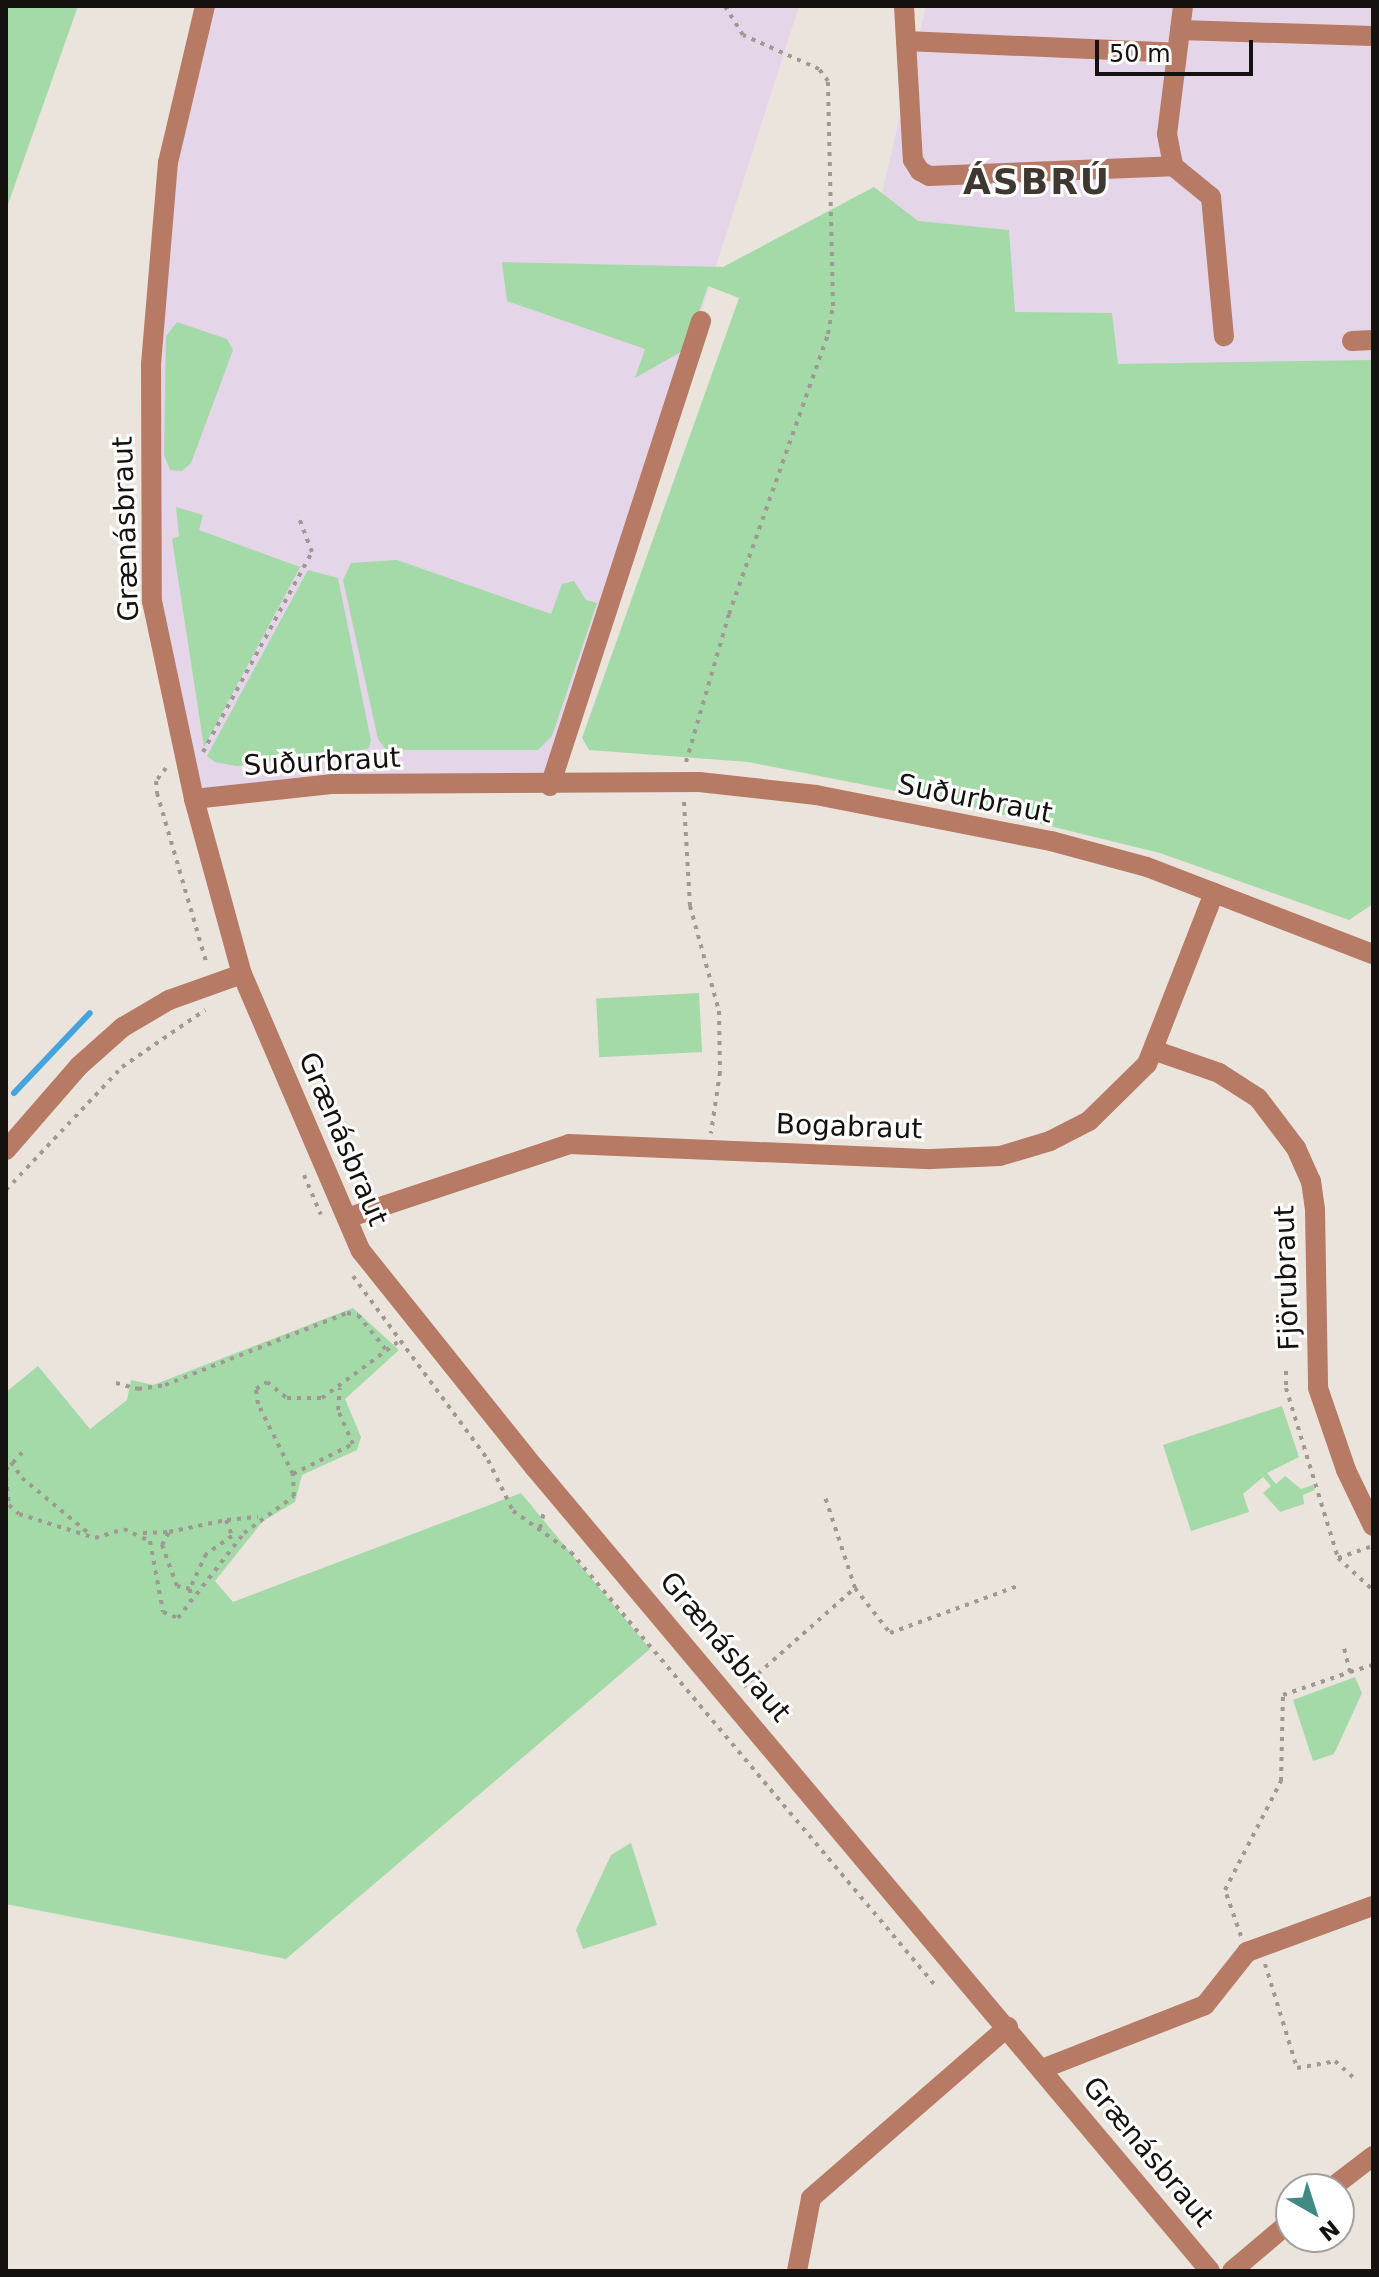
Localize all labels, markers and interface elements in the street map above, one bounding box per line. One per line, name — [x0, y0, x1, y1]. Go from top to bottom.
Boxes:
scale bar — [1099, 24, 1257, 74]
text: 50 m — [1109, 40, 1171, 68]
district label: ÁSBRÚ — [963, 160, 1111, 204]
street label: Grænásbraut — [106, 436, 146, 622]
street label: Suðurbraut — [243, 741, 401, 783]
street label: Suðurbraut — [895, 768, 1055, 830]
street label: Grænásbraut — [291, 1047, 395, 1231]
street label: Bogabraut — [775, 1108, 923, 1146]
street label: Fjörubraut — [1268, 1205, 1306, 1351]
street label: Grænásbraut — [653, 1565, 797, 1729]
street label: Grænásbraut — [1076, 2070, 1220, 2234]
north arrow — [1275, 2173, 1355, 2253]
text: N — [1314, 2215, 1344, 2246]

